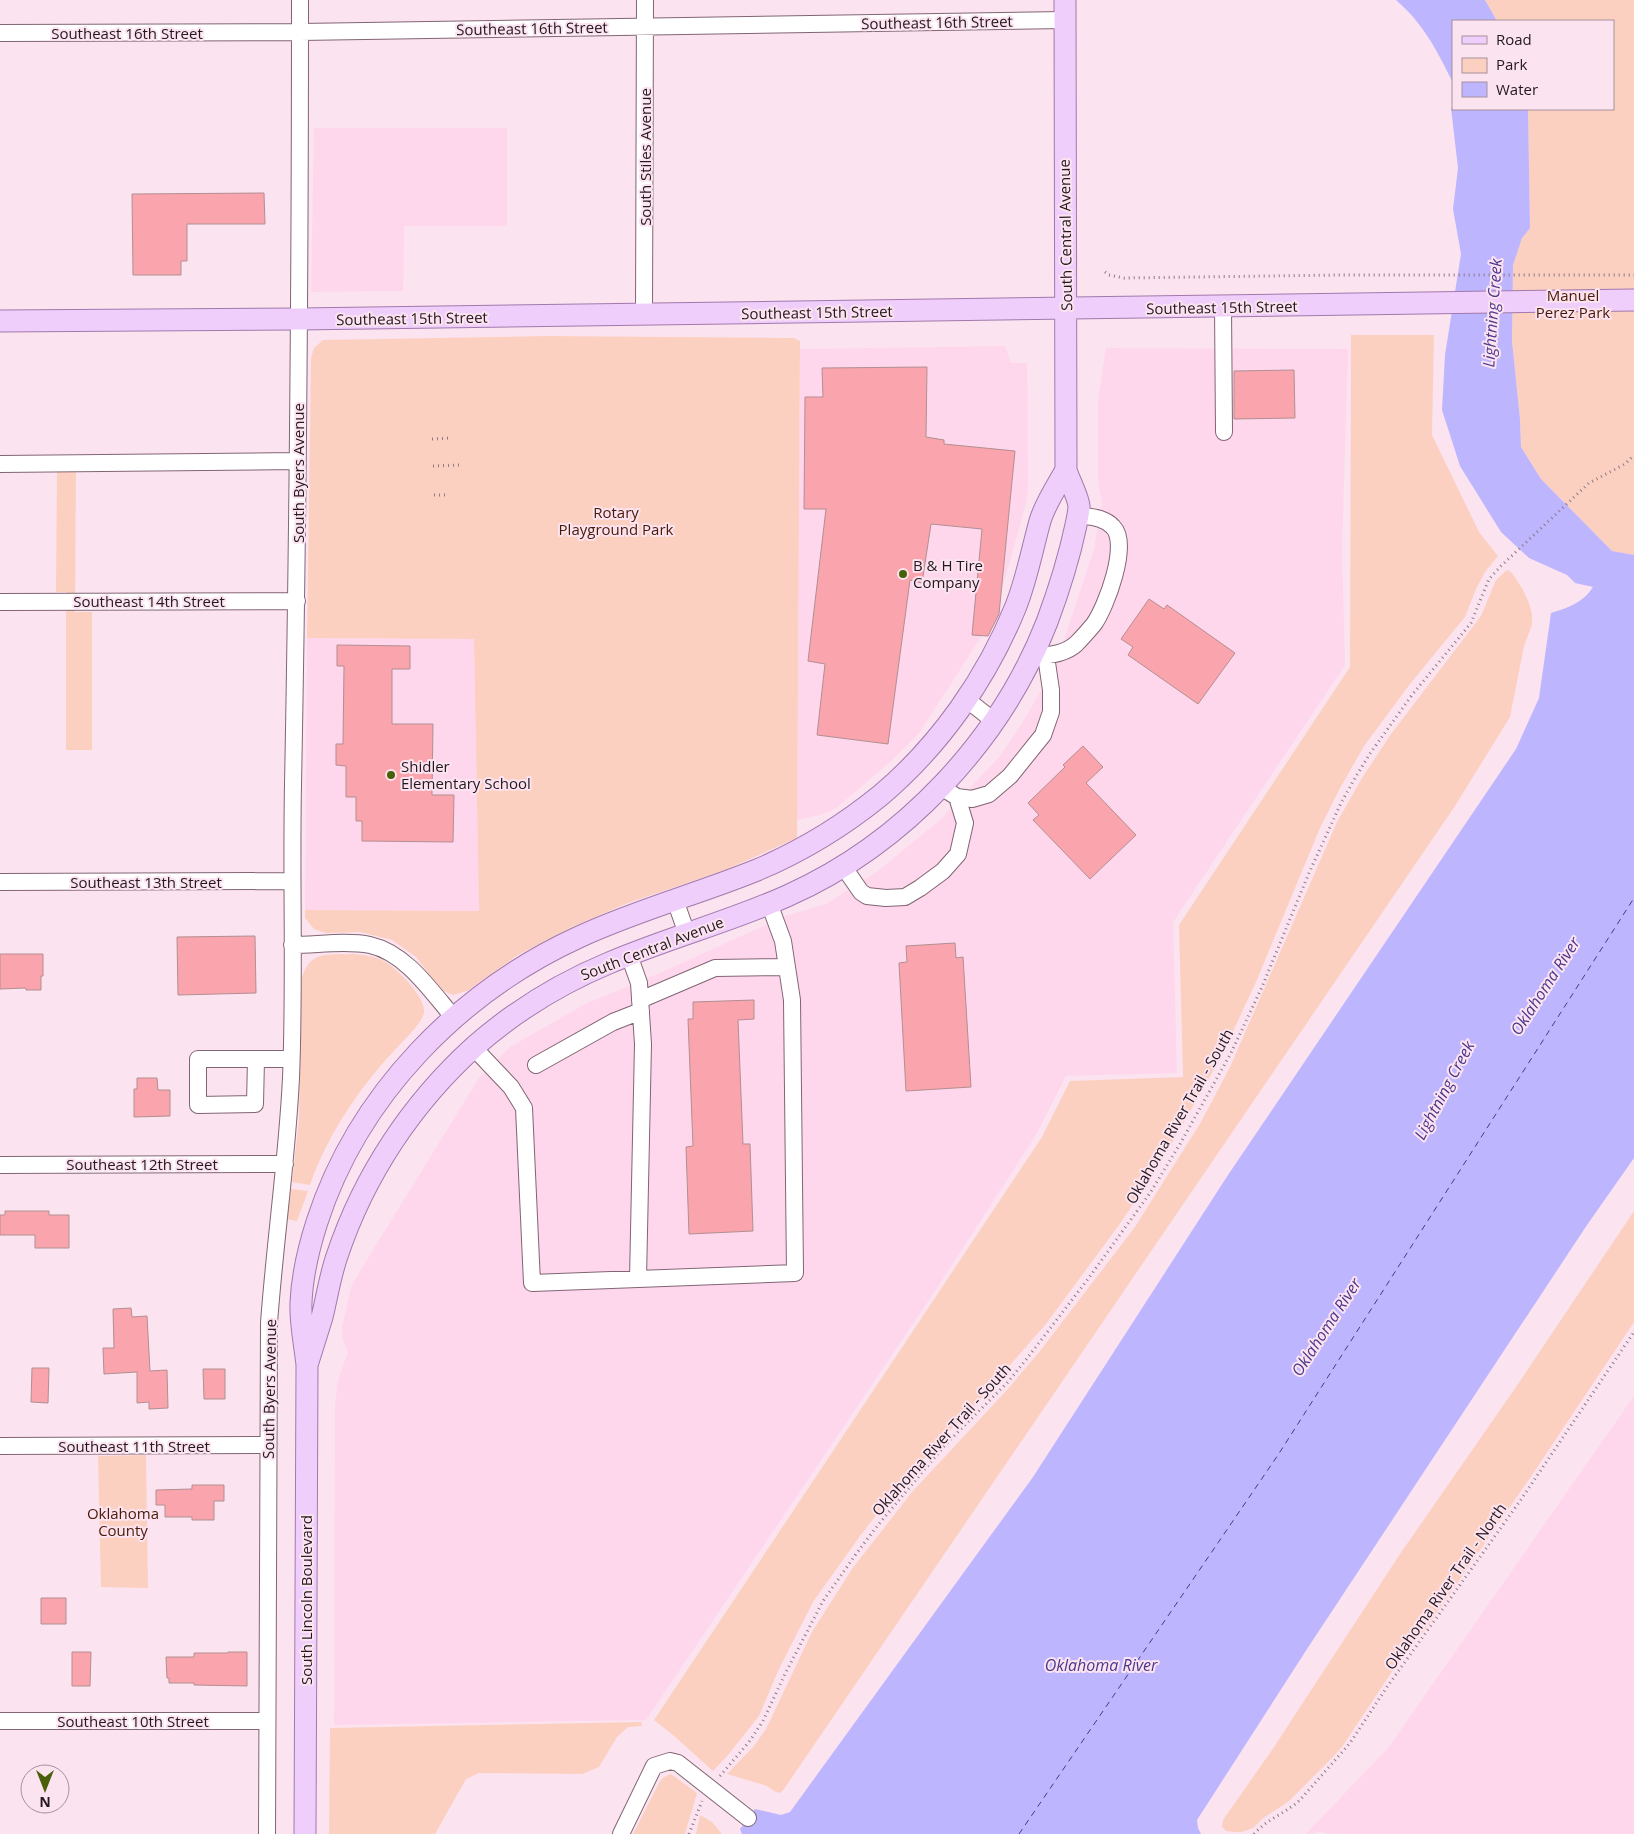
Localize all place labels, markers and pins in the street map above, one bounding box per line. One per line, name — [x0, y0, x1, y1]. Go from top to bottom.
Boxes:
place label: B & H Tire Company — [913, 555, 983, 592]
marker: B & H Tire Company — [897, 568, 909, 580]
place label: Shidler Elementary School — [401, 756, 531, 793]
marker: Shidler Elementary School — [385, 769, 397, 781]

